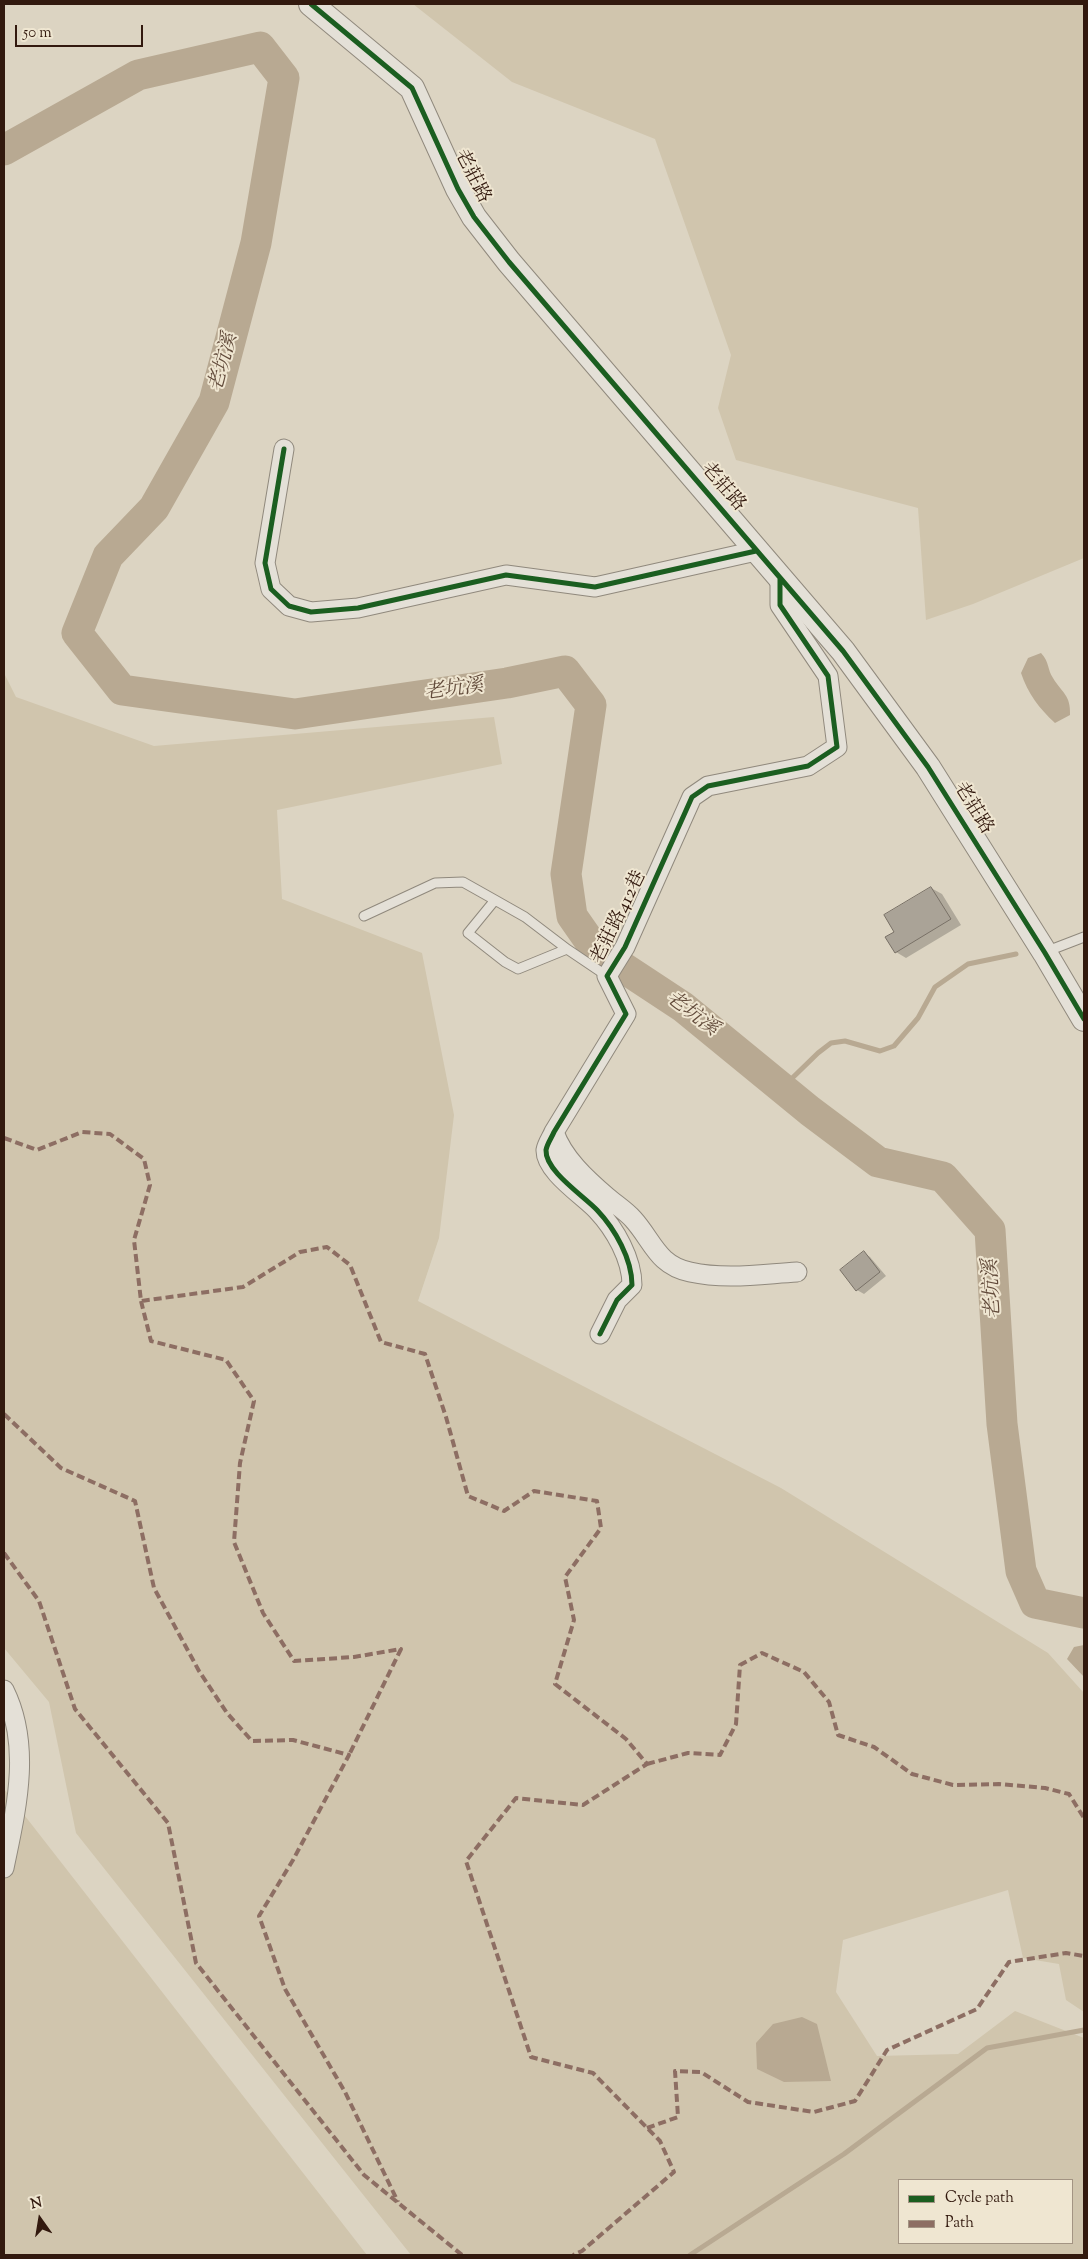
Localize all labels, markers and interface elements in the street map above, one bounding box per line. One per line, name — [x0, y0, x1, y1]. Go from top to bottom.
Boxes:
scale bar — [18, 15, 145, 47]
text: 50 m — [23, 23, 52, 44]
street label: 老莊路 — [448, 146, 494, 208]
water label: 老坑溪 — [206, 331, 244, 395]
street label: 老莊路 — [695, 459, 749, 517]
water label: 老坑溪 — [423, 675, 485, 707]
street label: 老莊路 — [947, 779, 997, 839]
street label: 老莊路412巷 — [588, 868, 652, 968]
water label: 老坑溪 — [660, 987, 722, 1043]
water label: 老坑溪 — [980, 1258, 1008, 1320]
legend — [898, 2179, 1073, 2244]
text: Cycle path — [945, 2188, 1014, 2209]
text: N — [29, 2193, 44, 2215]
north arrow — [15, 2194, 65, 2244]
text: Path — [945, 2213, 974, 2234]

